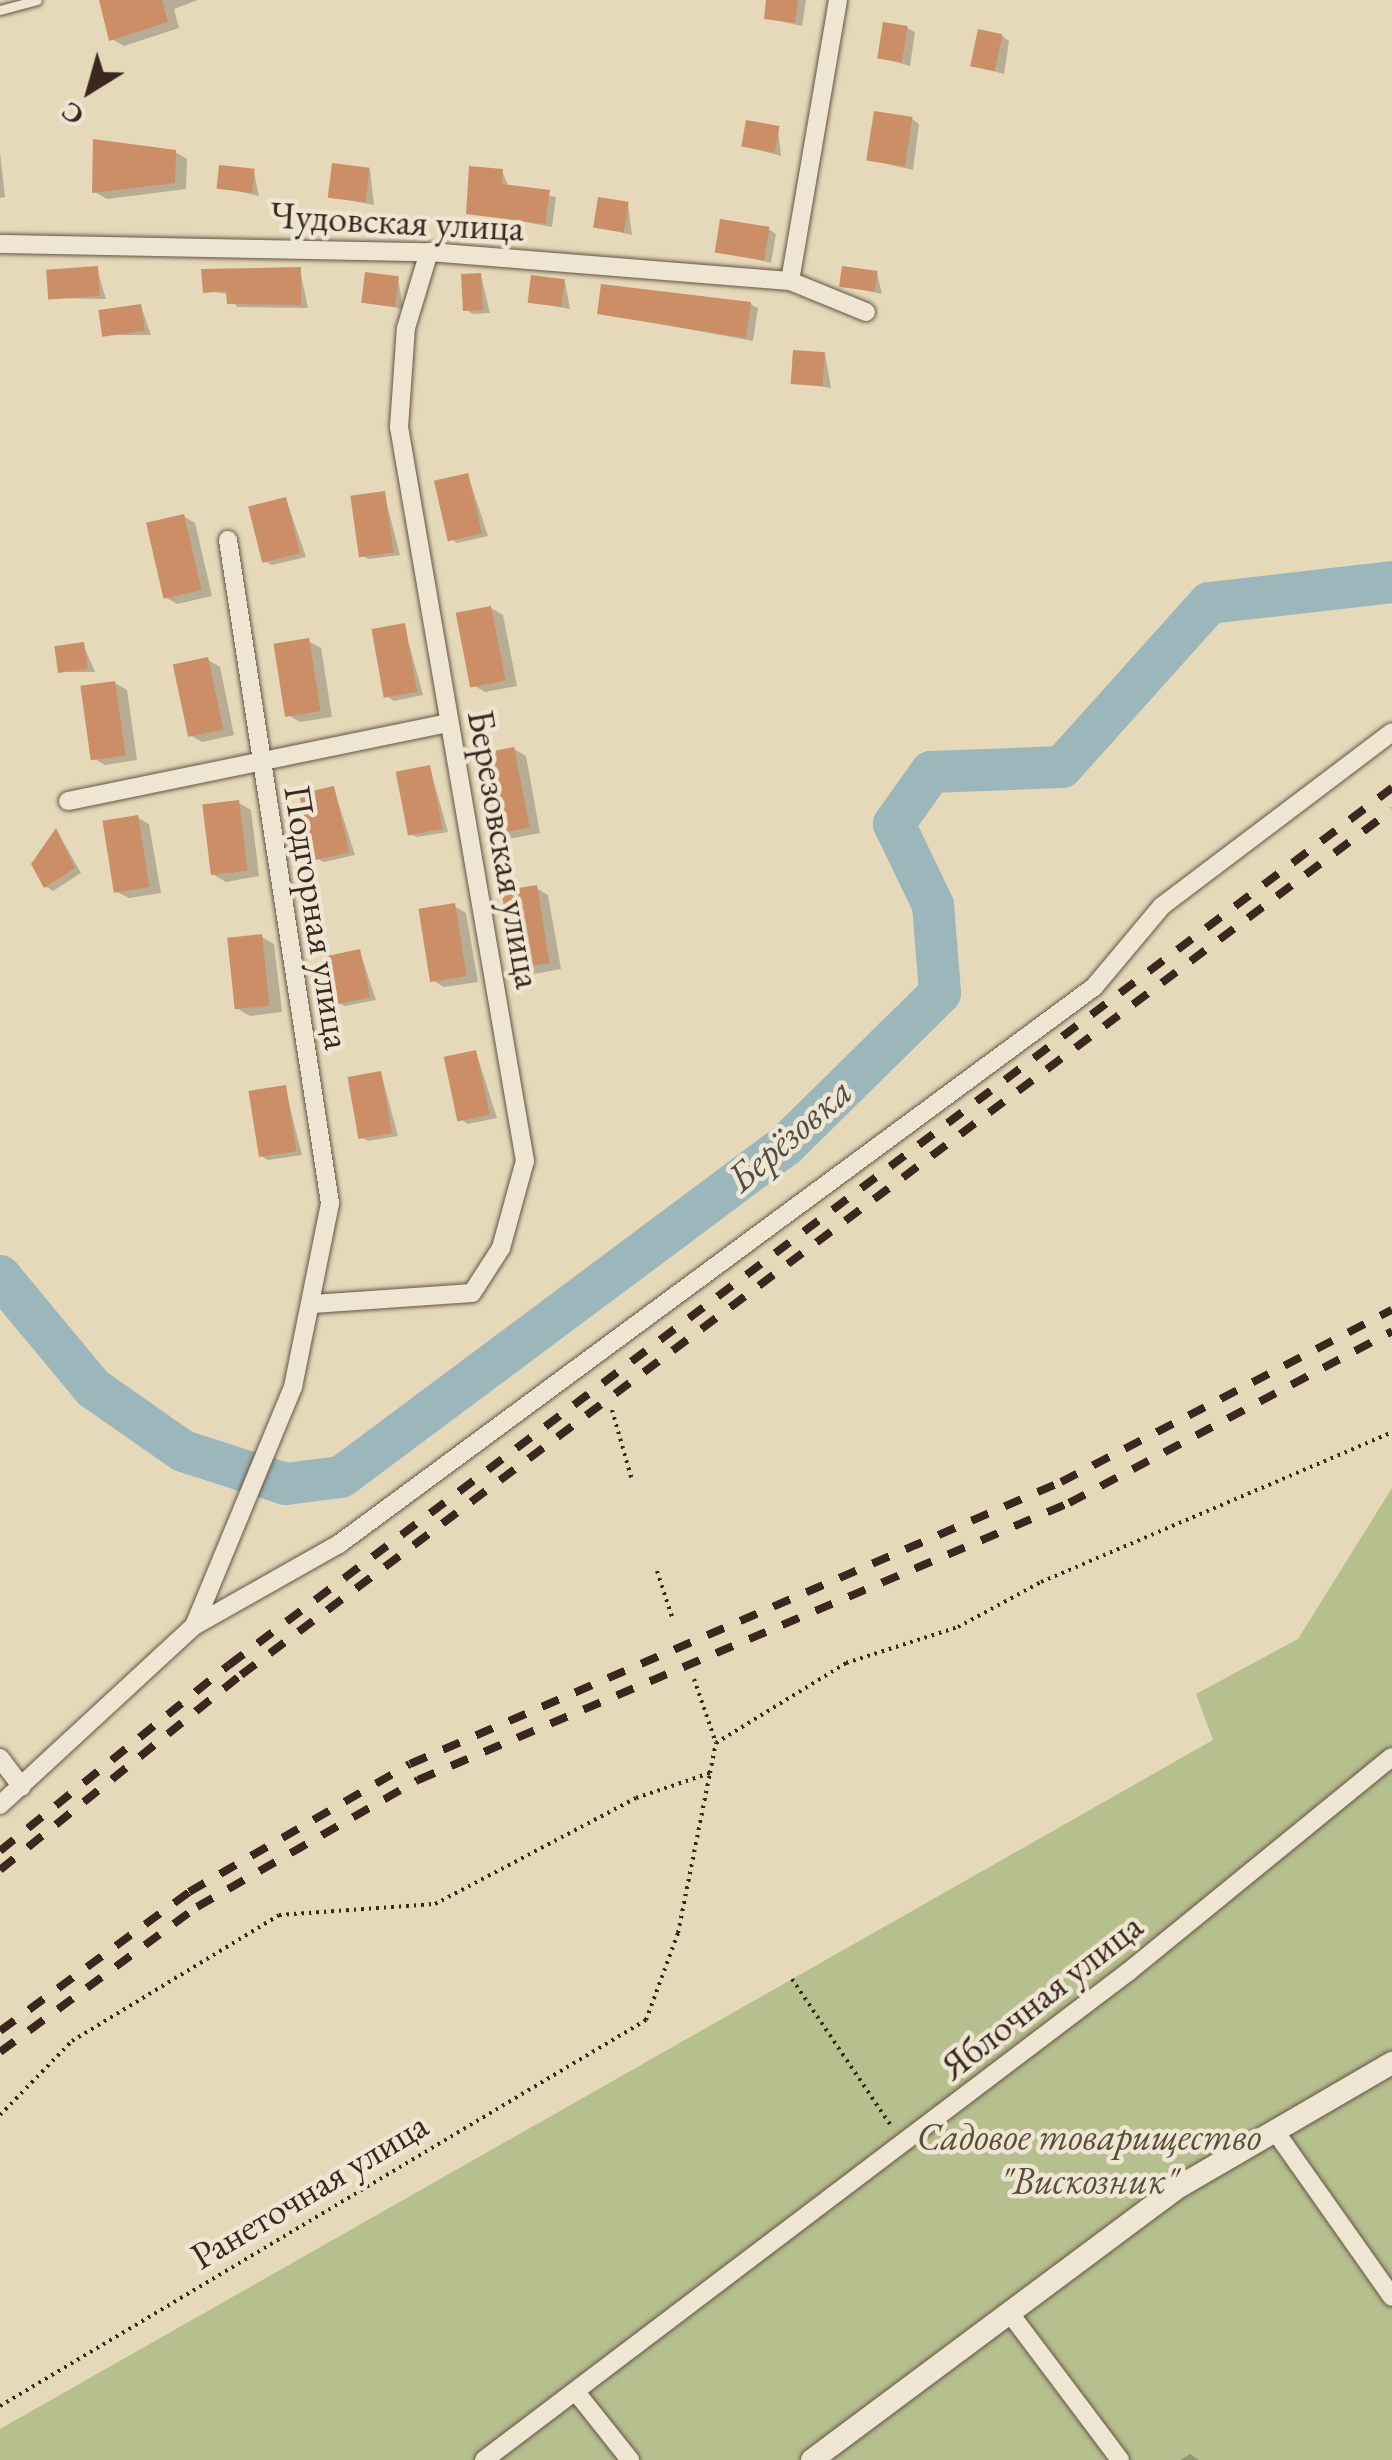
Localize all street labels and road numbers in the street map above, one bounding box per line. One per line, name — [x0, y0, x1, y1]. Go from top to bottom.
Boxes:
street label: Чудовская улица — [269, 192, 525, 250]
street label: Березовская улица — [458, 706, 552, 992]
street label: Подгорная улица — [275, 782, 361, 1052]
street label: Яблочная улица — [931, 1903, 1151, 2089]
street label: Ранеточная улица — [182, 2101, 436, 2279]

